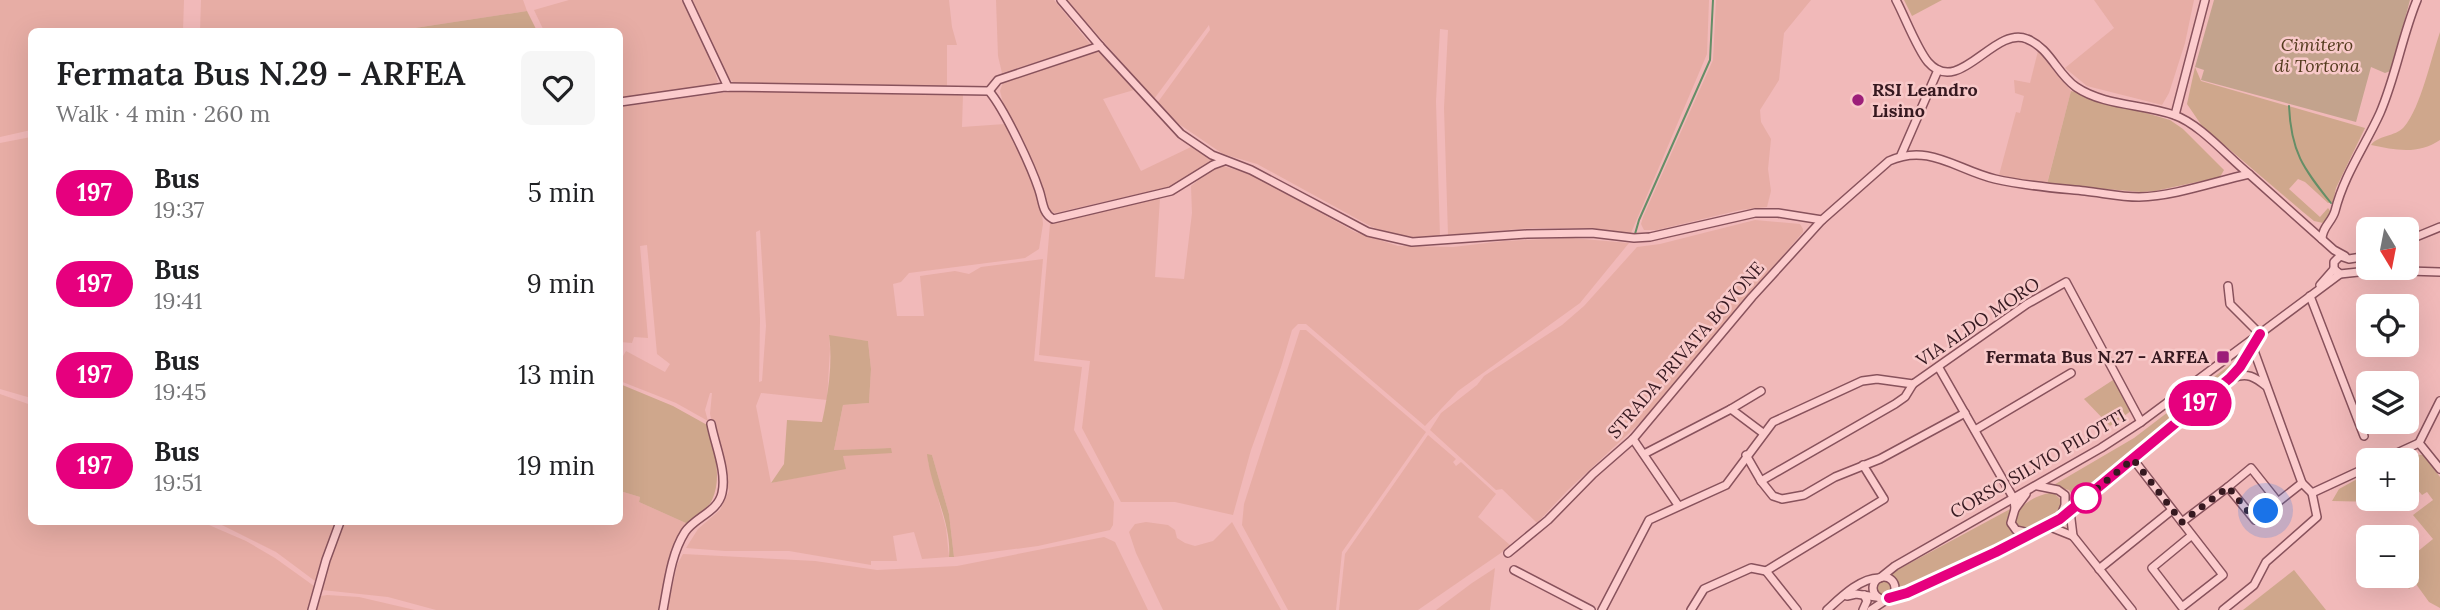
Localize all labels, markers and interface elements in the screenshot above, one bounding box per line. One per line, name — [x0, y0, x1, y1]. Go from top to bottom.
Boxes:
park label: Cimitero di Tortona — [2274, 33, 2360, 77]
button: heart — [521, 51, 595, 125]
text: Fermata Bus N.29 - ARFEA — [56, 52, 465, 94]
place label: RSI Leandro Lisino — [1872, 78, 1978, 122]
marker: RSI Leandro Lisino — [1850, 92, 1866, 108]
text: Walk · 4 min · 260 m — [56, 99, 270, 128]
text: Bus — [154, 162, 200, 195]
text: 5 min — [528, 176, 595, 209]
text: 197 — [77, 177, 112, 208]
text: 19:37 — [154, 195, 204, 224]
north arrow — [2356, 217, 2418, 280]
map controls — [2356, 217, 2419, 588]
text: Bus — [154, 253, 200, 286]
street label: STRADA PRIVATA BOVONE — [1602, 256, 1769, 443]
text: 9 min — [527, 267, 595, 300]
text: 197 — [77, 268, 112, 299]
street label: VIA ALDO MORO — [1911, 272, 2044, 372]
text: 19:41 — [154, 286, 202, 315]
button: locate — [2356, 294, 2419, 357]
text: Bus — [154, 344, 200, 377]
place label: Fermata Bus N.27 - ARFEA — [1986, 345, 2209, 368]
marker: Fermata Bus N.27 - ARFEA — [2215, 349, 2231, 365]
text: 13 min — [518, 358, 595, 391]
text: 197 — [77, 359, 112, 390]
button: layers — [2356, 371, 2419, 434]
text: 19:45 — [154, 377, 206, 406]
line badge: 197 — [2160, 380, 2240, 426]
text: 197 — [2183, 387, 2217, 418]
street label: CORSO SILVIO PILOTTI — [1946, 404, 2130, 523]
text: Bus — [154, 435, 200, 468]
button: + — [2356, 448, 2419, 511]
text: 19 min — [517, 449, 595, 482]
text: 197 — [77, 450, 112, 481]
text: 19:51 — [154, 468, 202, 497]
unlabelled marker — [2071, 483, 2101, 513]
your location — [2248, 493, 2283, 528]
button: − — [2356, 525, 2419, 588]

